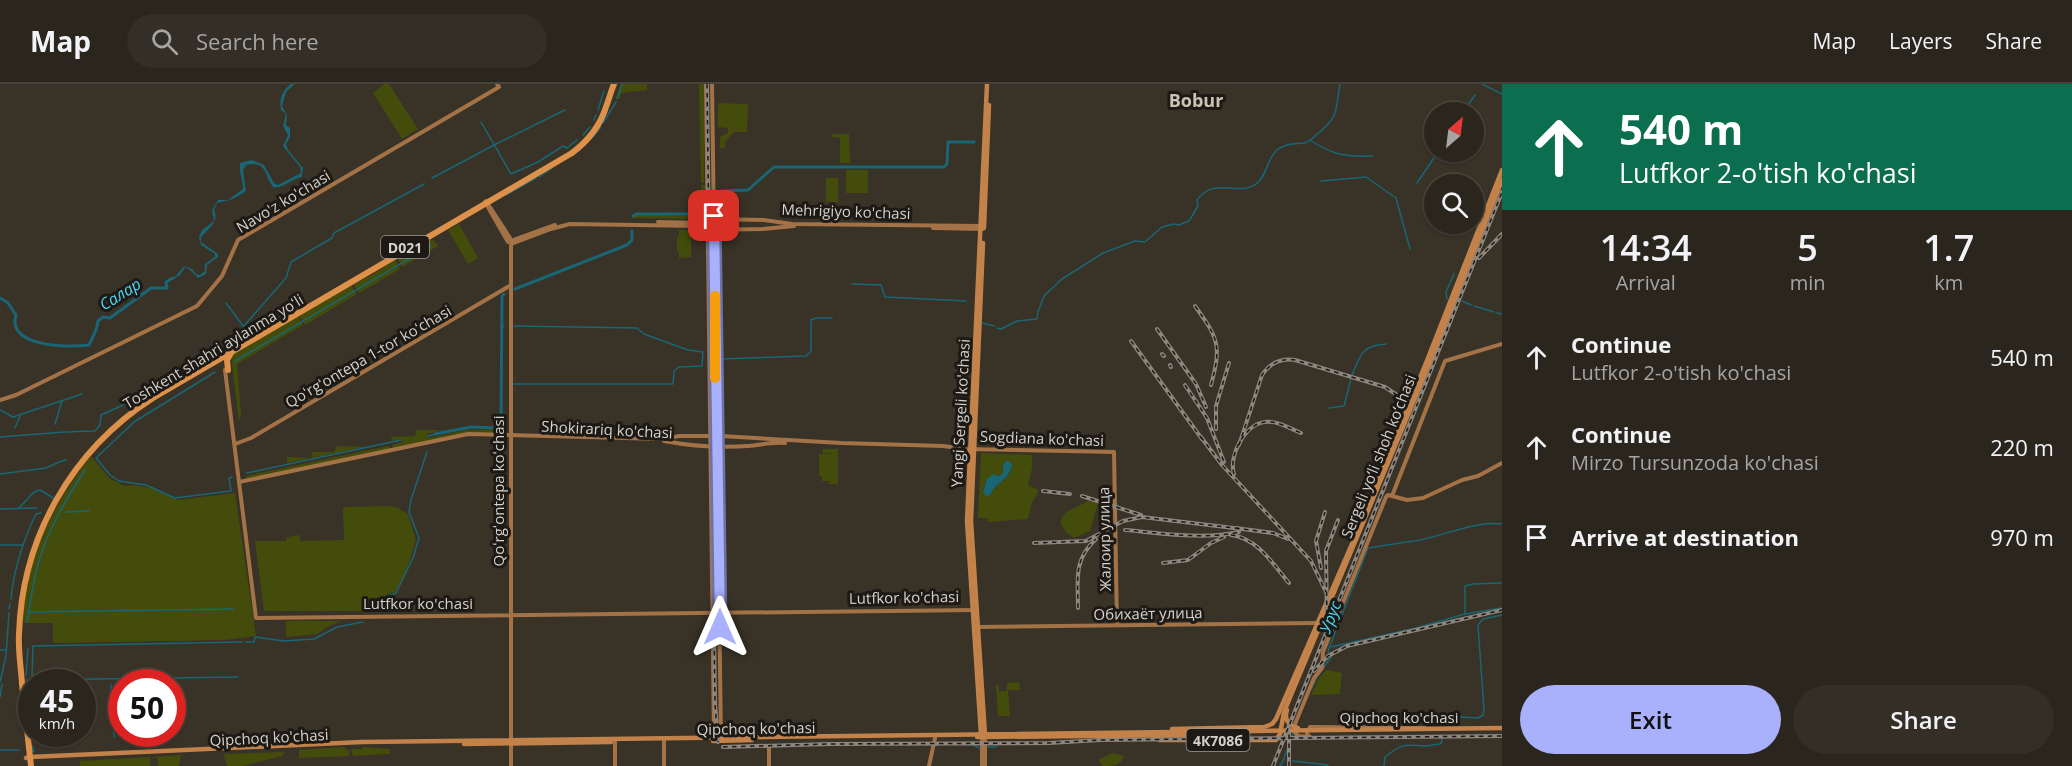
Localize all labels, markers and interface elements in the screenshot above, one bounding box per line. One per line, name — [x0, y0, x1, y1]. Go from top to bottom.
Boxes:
search box — [127, 14, 547, 68]
text: Map — [30, 22, 91, 60]
icon: search — [148, 25, 181, 58]
text: Search here — [196, 26, 319, 56]
text: Map — [1813, 27, 1856, 55]
text: Layers — [1889, 27, 1953, 55]
text: Share — [1986, 27, 2042, 55]
district label: Bobur — [1169, 88, 1223, 112]
text: 540 m — [1619, 100, 1743, 157]
north arrow — [1424, 102, 1484, 162]
map controls — [1424, 102, 1484, 234]
icon: ahead — [1520, 108, 1598, 186]
text: Lutfkor 2-o'tish ko'chasi — [1619, 154, 1917, 191]
street label: Navo'z ko'chasi — [232, 165, 334, 237]
button: search — [1424, 174, 1484, 234]
pin — [688, 190, 739, 241]
icon: arrive — [697, 199, 730, 232]
street label: Mehrigiyo ko'chasi — [781, 199, 911, 223]
text: 14:34 — [1600, 223, 1692, 272]
text: 5 — [1797, 223, 1818, 272]
text: 1.7 — [1923, 223, 1974, 272]
road number: D021 — [381, 236, 429, 258]
text: Arrival — [1616, 269, 1676, 296]
text: min — [1790, 269, 1825, 296]
text: km — [1934, 269, 1963, 296]
water label: Салар — [95, 273, 145, 315]
street label: Toshkent shahri aylanma yoʻli — [119, 289, 307, 413]
street label: Qoʻrgʻontepa 1-tor koʻchasi — [281, 300, 455, 412]
text: Continue — [1571, 329, 1671, 359]
street label: Yangi Sergeli ko'chasi — [946, 338, 974, 488]
icon: ahead — [1520, 341, 1553, 374]
text: 540 m — [1990, 342, 2054, 372]
text: Lutfkor 2-o'tish ko'chasi — [1571, 359, 1791, 386]
street label: Sergeli yo‘li shoh ko‘chasi — [1336, 371, 1420, 541]
street label: Qoʻrgʻontepa koʻchasi — [488, 416, 508, 566]
street label: Shokirariq ko'chasi — [541, 416, 673, 442]
text: Continue — [1571, 419, 1671, 449]
street label: Sogdiana ko'chasi — [980, 426, 1104, 450]
icon: ahead — [1520, 431, 1553, 464]
text: 220 m — [1990, 432, 2054, 462]
text: Mirzo Tursunzoda ko'chasi — [1571, 449, 1819, 476]
street label: Жалоир улица — [1093, 487, 1115, 591]
icon: arrive — [1520, 521, 1553, 554]
text: Arrive at destination — [1571, 522, 1799, 552]
text: 970 m — [1990, 522, 2054, 552]
street label: Lutfkor ko'chasi — [849, 586, 959, 608]
street label: Lutfkor ko'chasi — [363, 593, 473, 613]
position arrow — [688, 595, 752, 659]
water label: Урус — [1313, 597, 1346, 637]
street label: Обихаёт улица — [1093, 602, 1203, 624]
speed limit sign: 50 — [108, 669, 186, 747]
text: 45 — [40, 680, 74, 721]
button: Exit — [1520, 685, 1781, 754]
button: Share — [1793, 685, 2054, 754]
street label: Qipchoq ko'chasi — [1340, 707, 1458, 727]
text: km/h — [39, 713, 75, 733]
street label: Qipchoq ko'chasi — [696, 717, 816, 739]
street label: Qipchoq ko'chasi — [209, 724, 329, 750]
road number: 4К708б — [1186, 729, 1250, 751]

